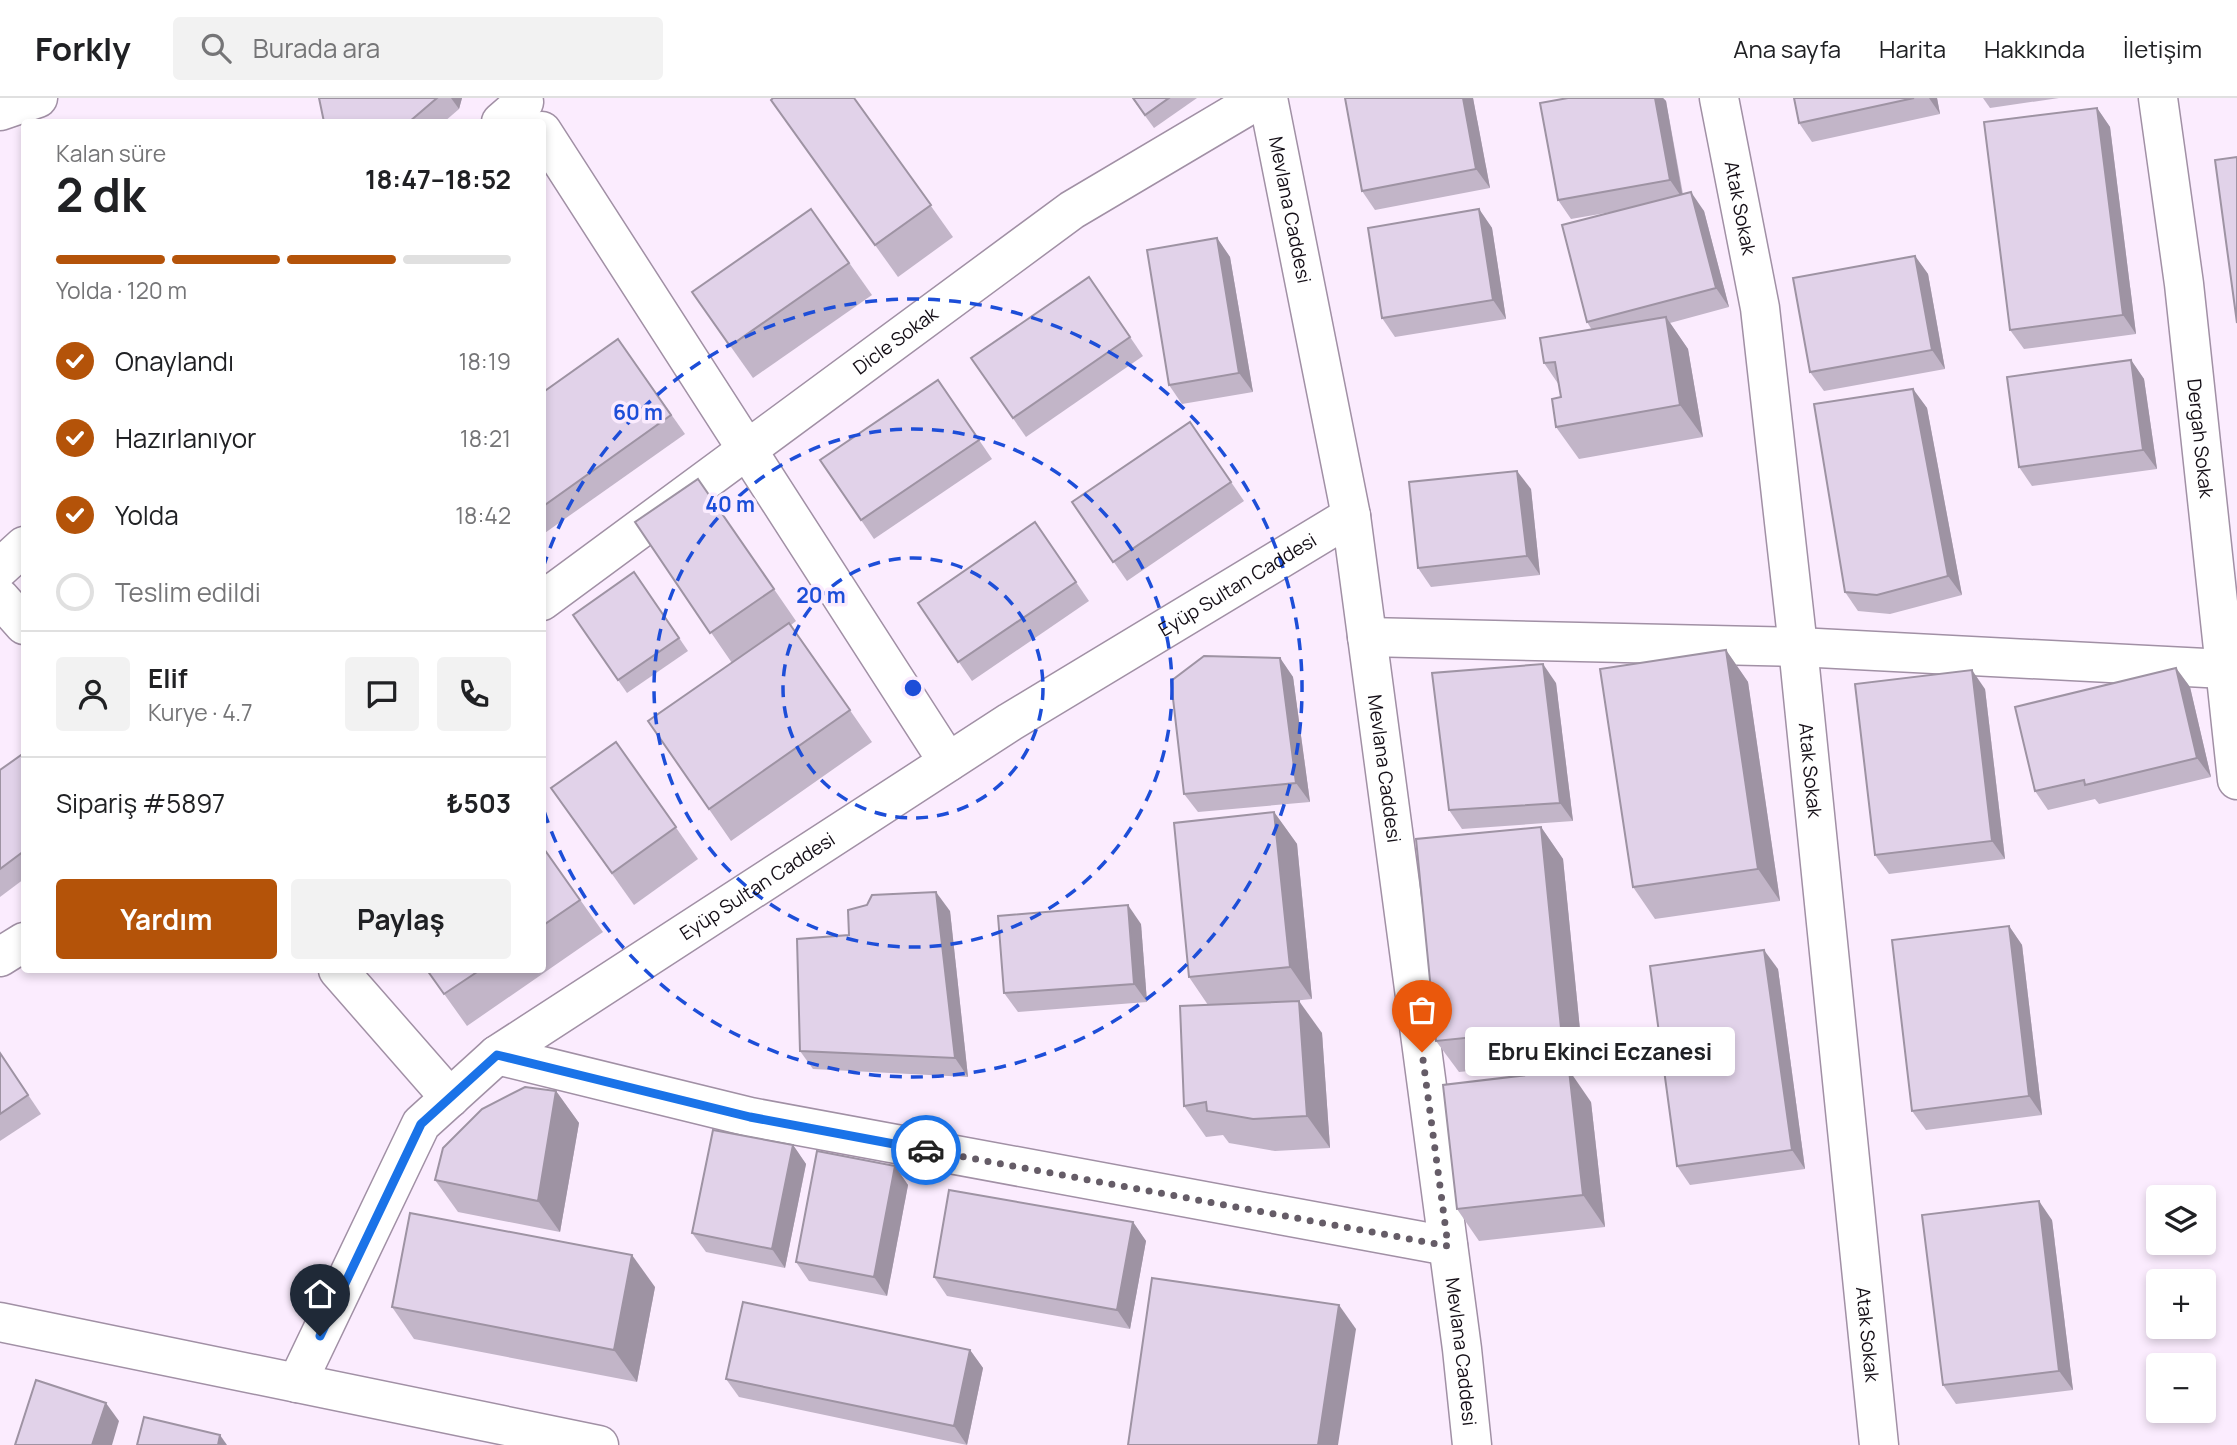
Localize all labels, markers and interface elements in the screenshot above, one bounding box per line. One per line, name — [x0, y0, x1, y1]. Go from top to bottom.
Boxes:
search box — [173, 17, 663, 80]
text: Forkly — [35, 26, 131, 71]
icon: search — [197, 29, 235, 67]
text: Burada ara — [253, 30, 380, 66]
text: Ana sayfa — [1733, 32, 1841, 65]
text: Harita — [1879, 32, 1946, 65]
text: Hakkında — [1984, 32, 2085, 65]
text: İletişim — [2123, 32, 2202, 65]
street label: Mevlana Caddesi — [1263, 134, 1317, 286]
text: Kalan süre — [56, 137, 166, 169]
street label: Atak Sokak — [1719, 159, 1762, 258]
text: 18:47–18:52 — [365, 161, 511, 197]
text: 2 dk — [56, 163, 146, 226]
text: Yolda · 120 m — [56, 274, 187, 306]
street label: Dicle Sokak — [848, 300, 943, 380]
icon: check — [56, 342, 94, 380]
text: Onaylandı — [115, 343, 234, 379]
text: 18:19 — [459, 345, 511, 377]
street label: Dergah Sokak — [2181, 377, 2220, 500]
text: 60 m — [613, 398, 663, 426]
icon: check — [56, 419, 94, 457]
text: Hazırlanıyor — [115, 420, 256, 456]
text: 18:21 — [460, 422, 511, 454]
text: 40 m — [705, 490, 755, 518]
icon: check — [56, 496, 94, 534]
text: Yolda — [115, 497, 179, 533]
text: 18:42 — [455, 499, 511, 531]
street label: Eyüp Sultan Caddesi — [1153, 527, 1321, 642]
text: Teslim edildi — [115, 574, 261, 610]
text: 20 m — [796, 581, 846, 609]
button: person — [56, 657, 130, 731]
button: chat — [345, 657, 419, 731]
button: phone — [437, 657, 511, 731]
text: Elif — [148, 660, 188, 696]
centre of rings — [901, 676, 925, 700]
street label: Mevlana Caddesi — [1362, 693, 1407, 844]
text: Kurye · 4.7 — [148, 696, 253, 728]
street label: Atak Sokak — [1793, 721, 1828, 820]
text: Sipariş #5897 — [56, 785, 225, 821]
text: ₺503 — [446, 785, 511, 821]
street label: Eyüp Sultan Caddesi — [675, 826, 840, 946]
button: Yardım — [56, 879, 277, 959]
button: Paylaş — [291, 879, 511, 959]
pin — [1392, 980, 1452, 1052]
icon: bag — [1403, 991, 1441, 1029]
callout: Ebru Ekinci Eczanesi — [1464, 1028, 1734, 1076]
text: Ebru Ekinci Eczanesi — [1488, 1035, 1712, 1067]
courier — [891, 1115, 961, 1185]
icon: car — [907, 1131, 945, 1169]
map controls — [2146, 1185, 2216, 1423]
button: layers — [2146, 1185, 2216, 1255]
pin — [290, 1264, 350, 1336]
button: + — [2146, 1269, 2216, 1339]
icon: home — [301, 1275, 339, 1313]
street label: Mevlana Caddesi — [1440, 1276, 1483, 1427]
street label: Atak Sokak — [1850, 1286, 1886, 1384]
button: − — [2146, 1353, 2216, 1423]

